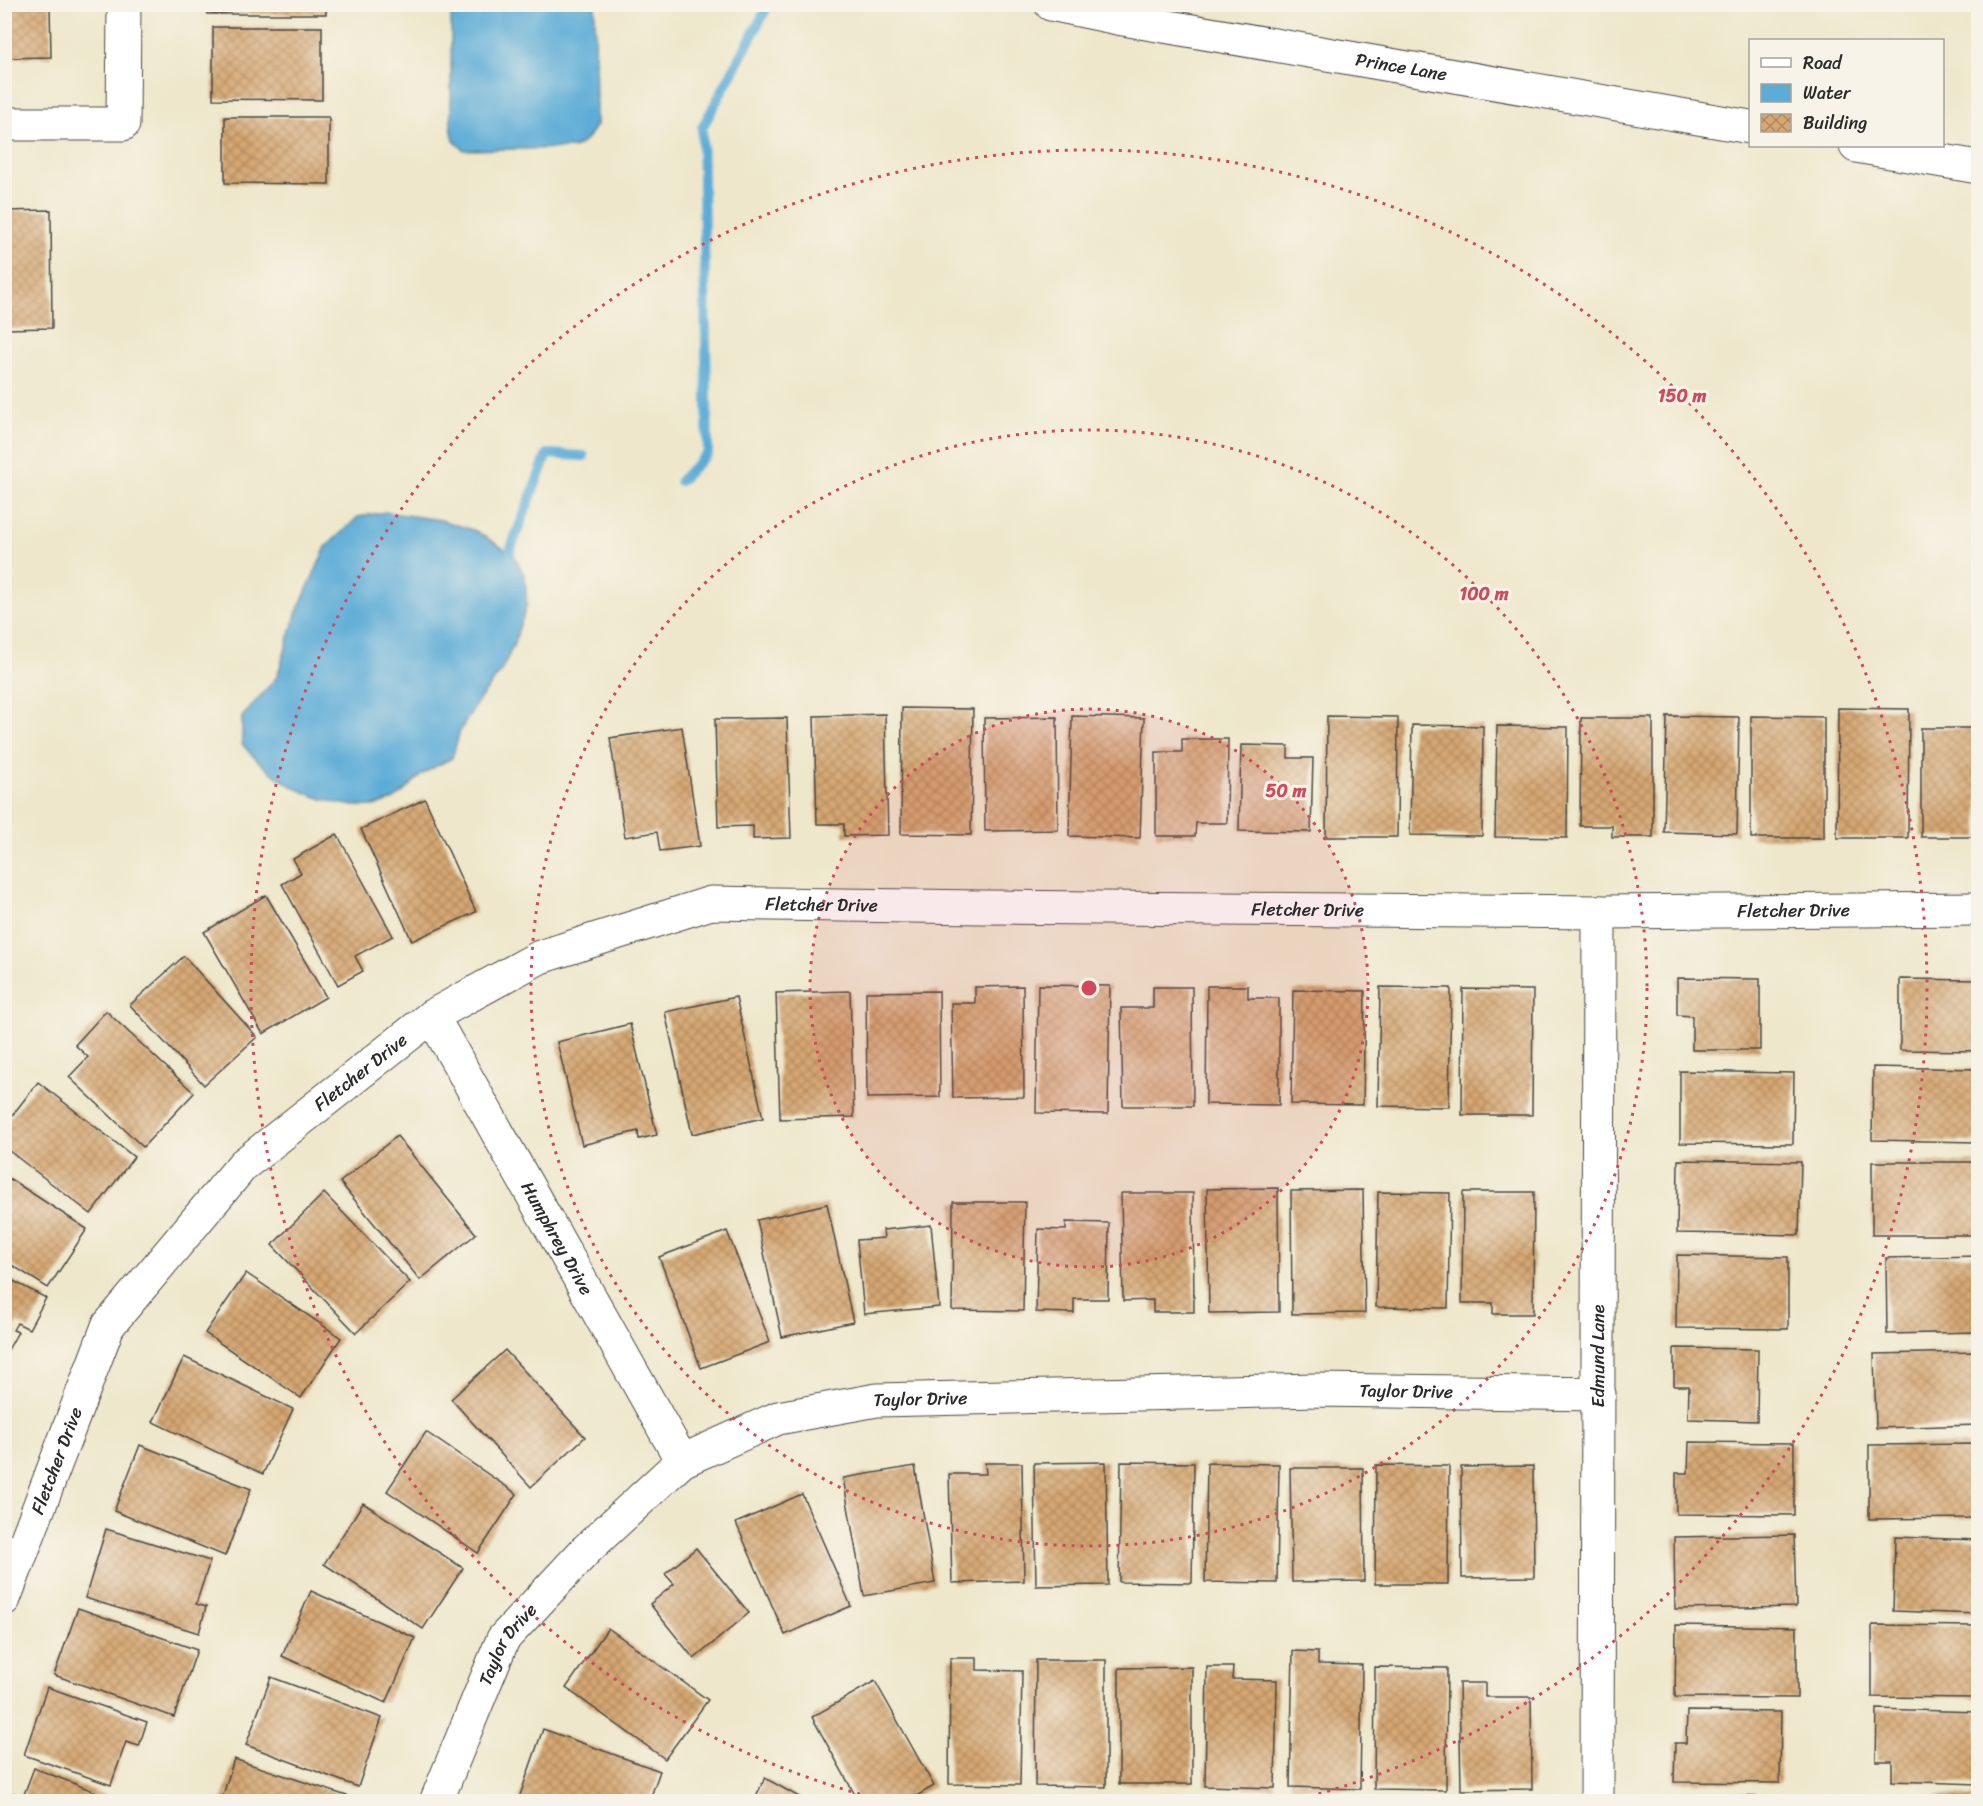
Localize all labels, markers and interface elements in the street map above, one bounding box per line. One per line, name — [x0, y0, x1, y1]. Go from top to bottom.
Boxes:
legend — [1749, 39, 1944, 147]
street label: Prince Lane — [1353, 43, 1450, 91]
text: Road — [1803, 47, 1843, 79]
text: Water — [1803, 77, 1852, 109]
text: Building — [1803, 107, 1867, 139]
text: 150 m — [1658, 380, 1706, 412]
text: 100 m — [1460, 578, 1509, 610]
text: 50 m — [1266, 775, 1307, 807]
street label: Fletcher Drive — [765, 888, 878, 921]
street label: Fletcher Drive — [1251, 893, 1364, 926]
street label: Fletcher Drive — [1737, 894, 1850, 927]
centre of rings — [1079, 978, 1099, 998]
street label: Fletcher Drive — [306, 1025, 415, 1120]
street label: Humphrey Drive — [512, 1175, 602, 1301]
street label: Edmund Lane — [1582, 1304, 1614, 1407]
street label: Taylor Drive — [1359, 1375, 1453, 1408]
street label: Taylor Drive — [873, 1382, 968, 1416]
street label: Fletcher Drive — [22, 1402, 92, 1519]
street label: Taylor Drive — [469, 1595, 545, 1691]

